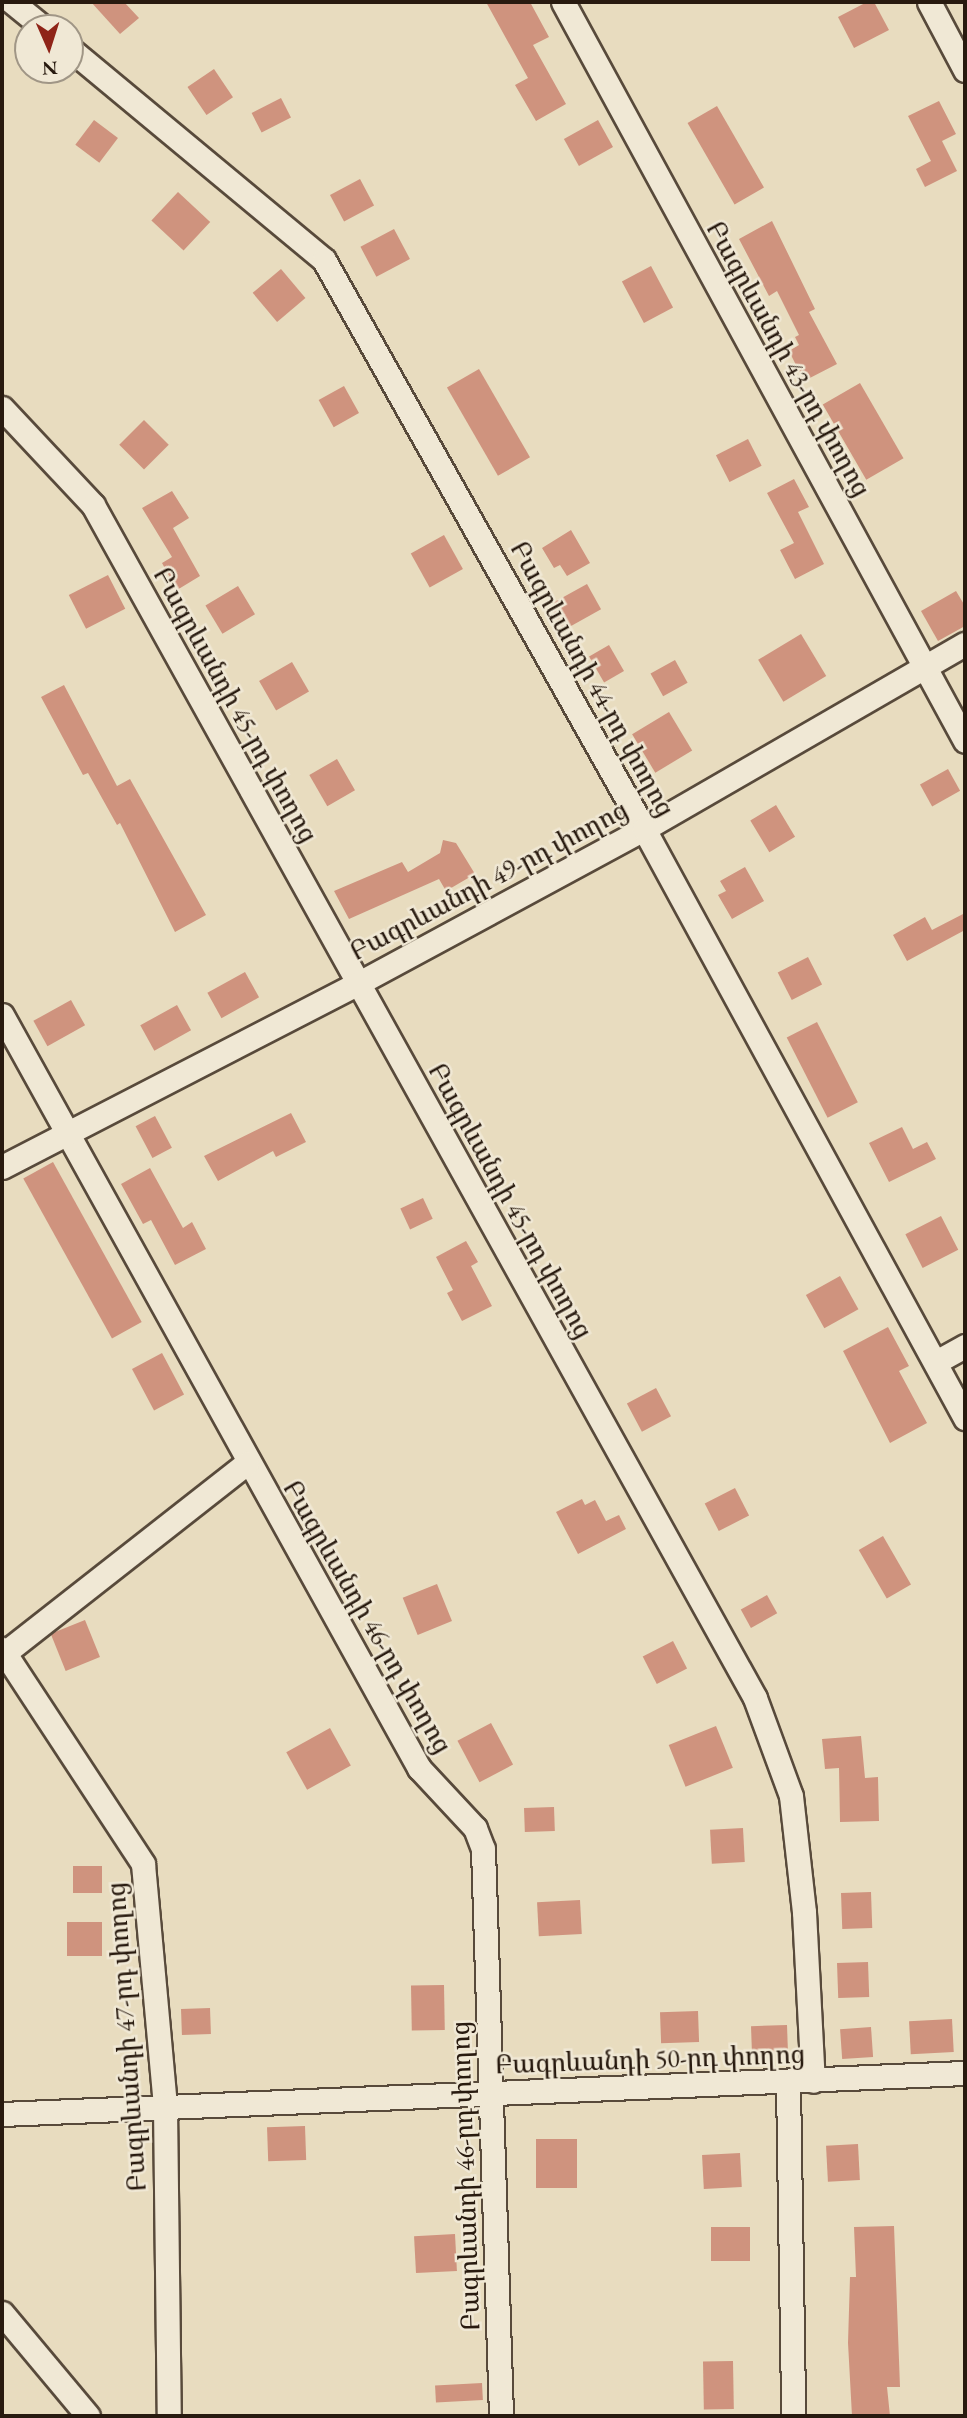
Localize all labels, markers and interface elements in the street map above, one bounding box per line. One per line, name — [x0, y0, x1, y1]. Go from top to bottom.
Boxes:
north arrow — [14, 14, 84, 84]
text: N — [42, 56, 58, 81]
street label: Բագրևանդի 43-րդ փողոց — [699, 216, 877, 502]
street label: Բագրևանդի 44-րդ փողոց — [503, 536, 681, 822]
street label: Բագրևանդի 45-րդ փողոց — [146, 562, 324, 848]
street label: Բագրևանդի 49-րդ փողոց — [345, 794, 633, 968]
street label: Բագրևանդի 45-րդ փողոց — [421, 1058, 599, 1344]
street label: Բագրևանդի 46-րդ փողոց — [276, 1475, 458, 1759]
street label: Բագրևանդի 47-րդ փողոց — [101, 1881, 153, 2193]
street label: Բագրևանդի 46-րդ փողոց — [445, 2020, 487, 2332]
street label: Բագրևանդի 50-րդ փողոց — [494, 2039, 806, 2081]

